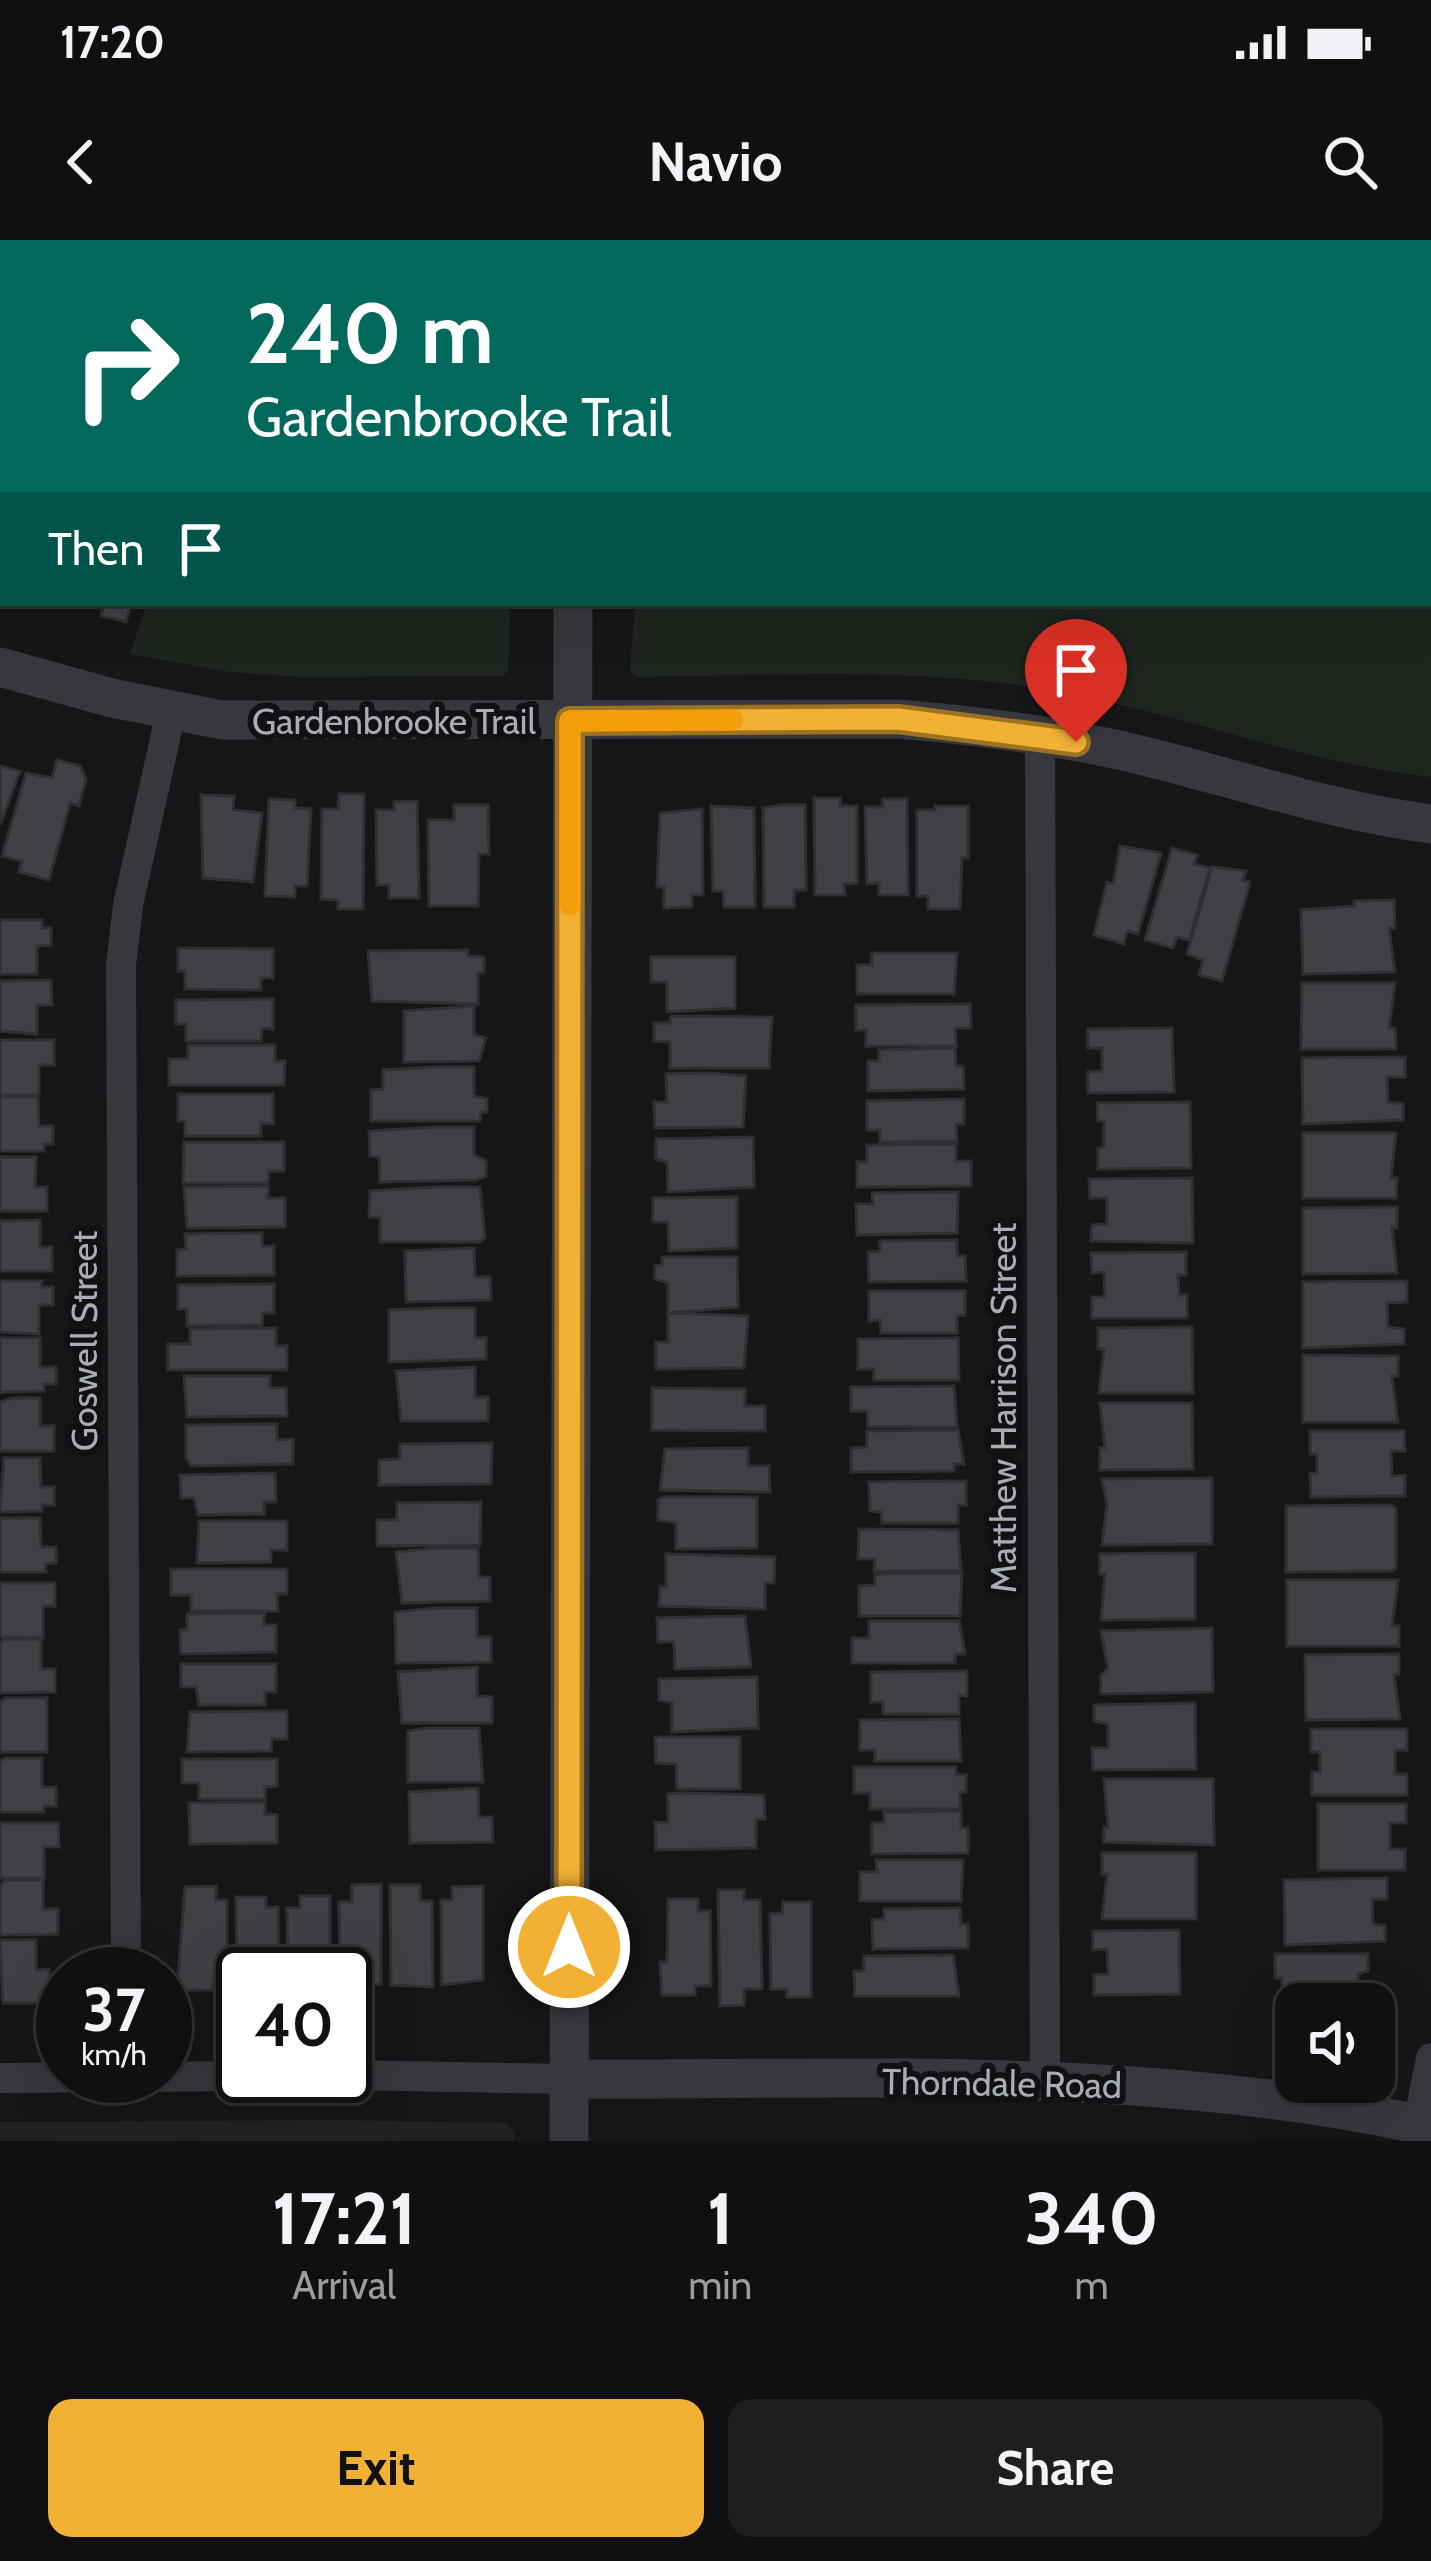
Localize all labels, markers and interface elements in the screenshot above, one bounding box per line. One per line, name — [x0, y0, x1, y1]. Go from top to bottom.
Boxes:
text: 17:20 — [60, 15, 165, 69]
icon: back — [48, 129, 114, 195]
text: Navio — [648, 129, 783, 195]
icon: search — [1317, 129, 1383, 195]
text: 240 m — [246, 282, 494, 384]
icon: right — [48, 288, 204, 444]
text: Gardenbrooke Trail — [246, 384, 672, 450]
icon: arrive — [168, 516, 234, 582]
text: Then — [48, 522, 144, 576]
pin — [1025, 619, 1127, 742]
icon: arrive — [1043, 637, 1109, 703]
street label: Gardenbrooke Trail — [252, 699, 536, 743]
street label: Matthew Harrison Street — [981, 1223, 1025, 1593]
street label: Goswell Street — [62, 1231, 106, 1451]
position arrow — [506, 1884, 632, 2010]
speed limit sign: 40 — [216, 1947, 372, 2103]
text: 37 — [83, 1973, 145, 2046]
map controls — [1275, 1983, 1395, 2103]
button: sound — [1275, 1983, 1395, 2103]
text: km/h — [81, 2036, 147, 2073]
street label: Thorndale Road — [882, 2059, 1122, 2107]
text: 17:21 — [272, 2175, 416, 2262]
text: 1 — [707, 2175, 734, 2262]
text: 340 — [1025, 2175, 1159, 2262]
text: Arrival — [292, 2261, 396, 2309]
text: min — [688, 2261, 752, 2309]
text: m — [1075, 2261, 1109, 2309]
button: Exit — [48, 2399, 704, 2537]
button: Share — [728, 2399, 1383, 2537]

